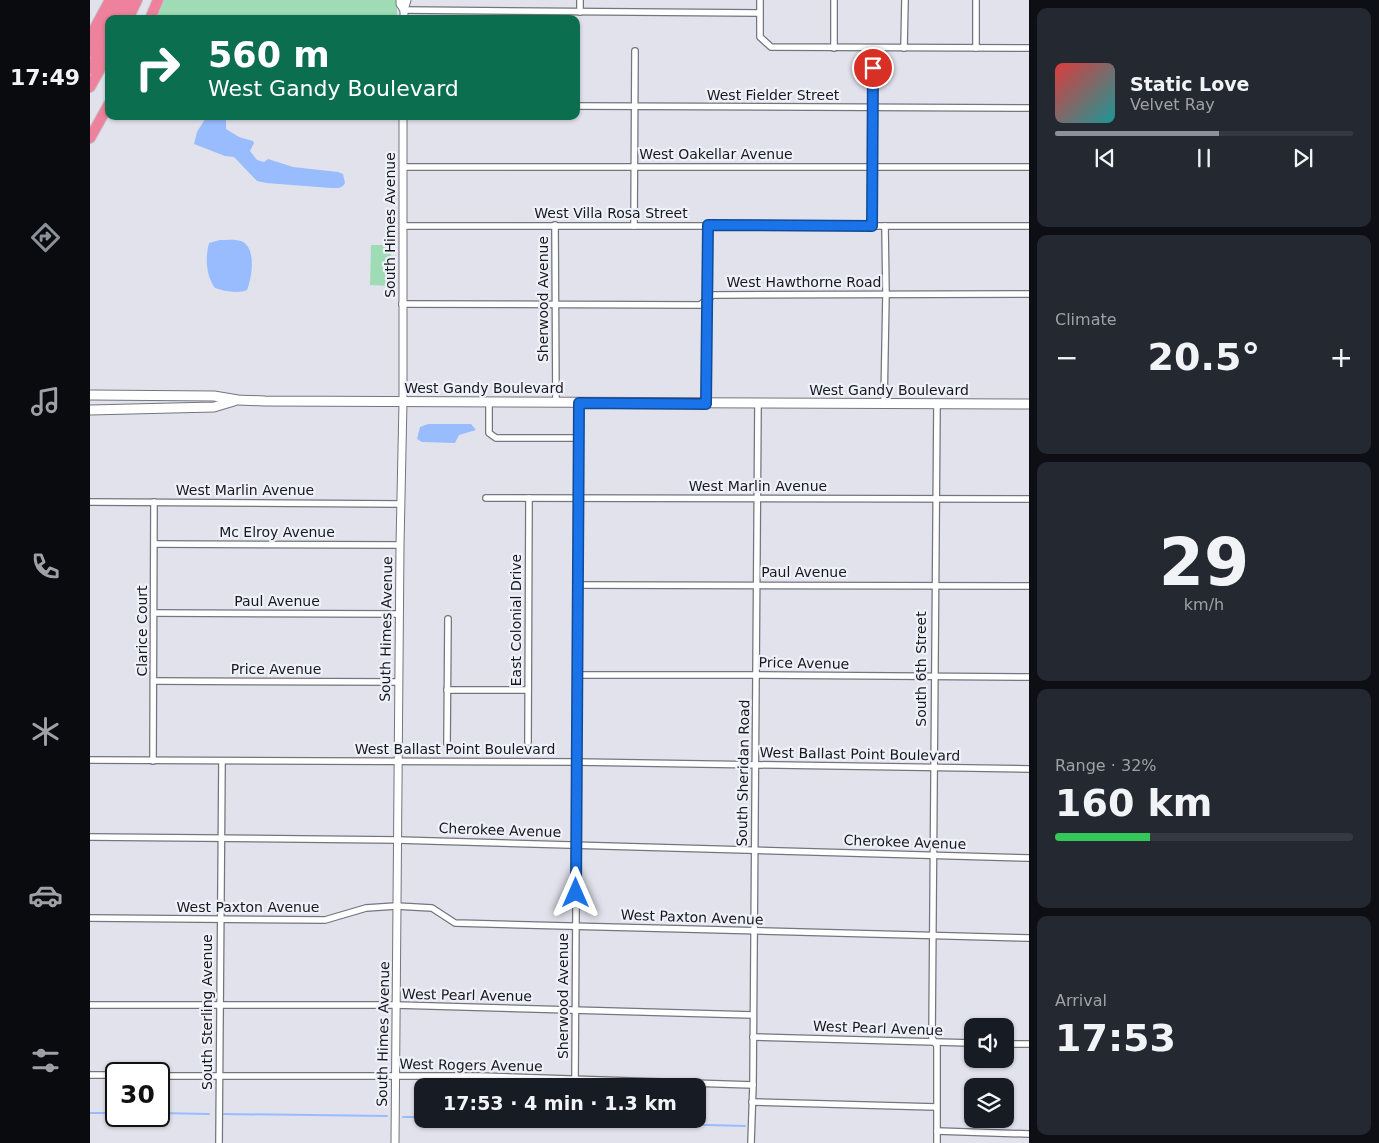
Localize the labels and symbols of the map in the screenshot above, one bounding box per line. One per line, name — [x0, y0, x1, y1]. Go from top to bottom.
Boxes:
pin — [852, 47, 894, 89]
street label: West Fielder Street — [707, 87, 840, 103]
street label: West Oakellar Avenue — [639, 146, 793, 162]
street label: South Himes Avenue — [382, 152, 398, 298]
street label: West Villa Rosa Street — [534, 205, 688, 221]
street label: Sherwood Avenue — [535, 236, 551, 362]
street label: West Hawthorne Road — [727, 274, 881, 290]
street label: West Gandy Boulevard — [404, 380, 564, 396]
street label: West Gandy Boulevard — [809, 382, 969, 398]
street label: West Marlin Avenue — [689, 478, 827, 494]
street label: West Marlin Avenue — [176, 482, 314, 498]
street label: Mc Elroy Avenue — [219, 524, 335, 540]
street label: East Colonial Drive — [508, 554, 524, 686]
street label: South Himes Avenue — [377, 556, 395, 702]
street label: Paul Avenue — [761, 564, 847, 580]
street label: Clarice Court — [134, 585, 150, 677]
street label: Paul Avenue — [234, 593, 320, 609]
street label: South 6th Street — [913, 611, 929, 727]
street label: Price Avenue — [759, 654, 849, 672]
street label: Price Avenue — [231, 661, 321, 677]
street label: South Sheridan Road — [734, 699, 752, 847]
street label: West Ballast Point Boulevard — [355, 741, 555, 757]
street label: West Ballast Point Boulevard — [760, 744, 960, 764]
street label: Cherokee Avenue — [438, 820, 562, 840]
street label: Cherokee Avenue — [843, 832, 967, 852]
position arrow — [549, 866, 601, 918]
street label: West Paxton Avenue — [177, 899, 319, 915]
street label: West Paxton Avenue — [620, 907, 764, 927]
street label: Sherwood Avenue — [555, 933, 571, 1059]
street label: South Sterling Avenue — [199, 934, 215, 1090]
street label: South Himes Avenue — [374, 961, 392, 1107]
street label: West Pearl Avenue — [402, 986, 532, 1004]
street label: West Pearl Avenue — [813, 1018, 943, 1038]
street label: West Rogers Avenue — [399, 1056, 543, 1074]
speed limit sign: 30 — [105, 1062, 170, 1127]

